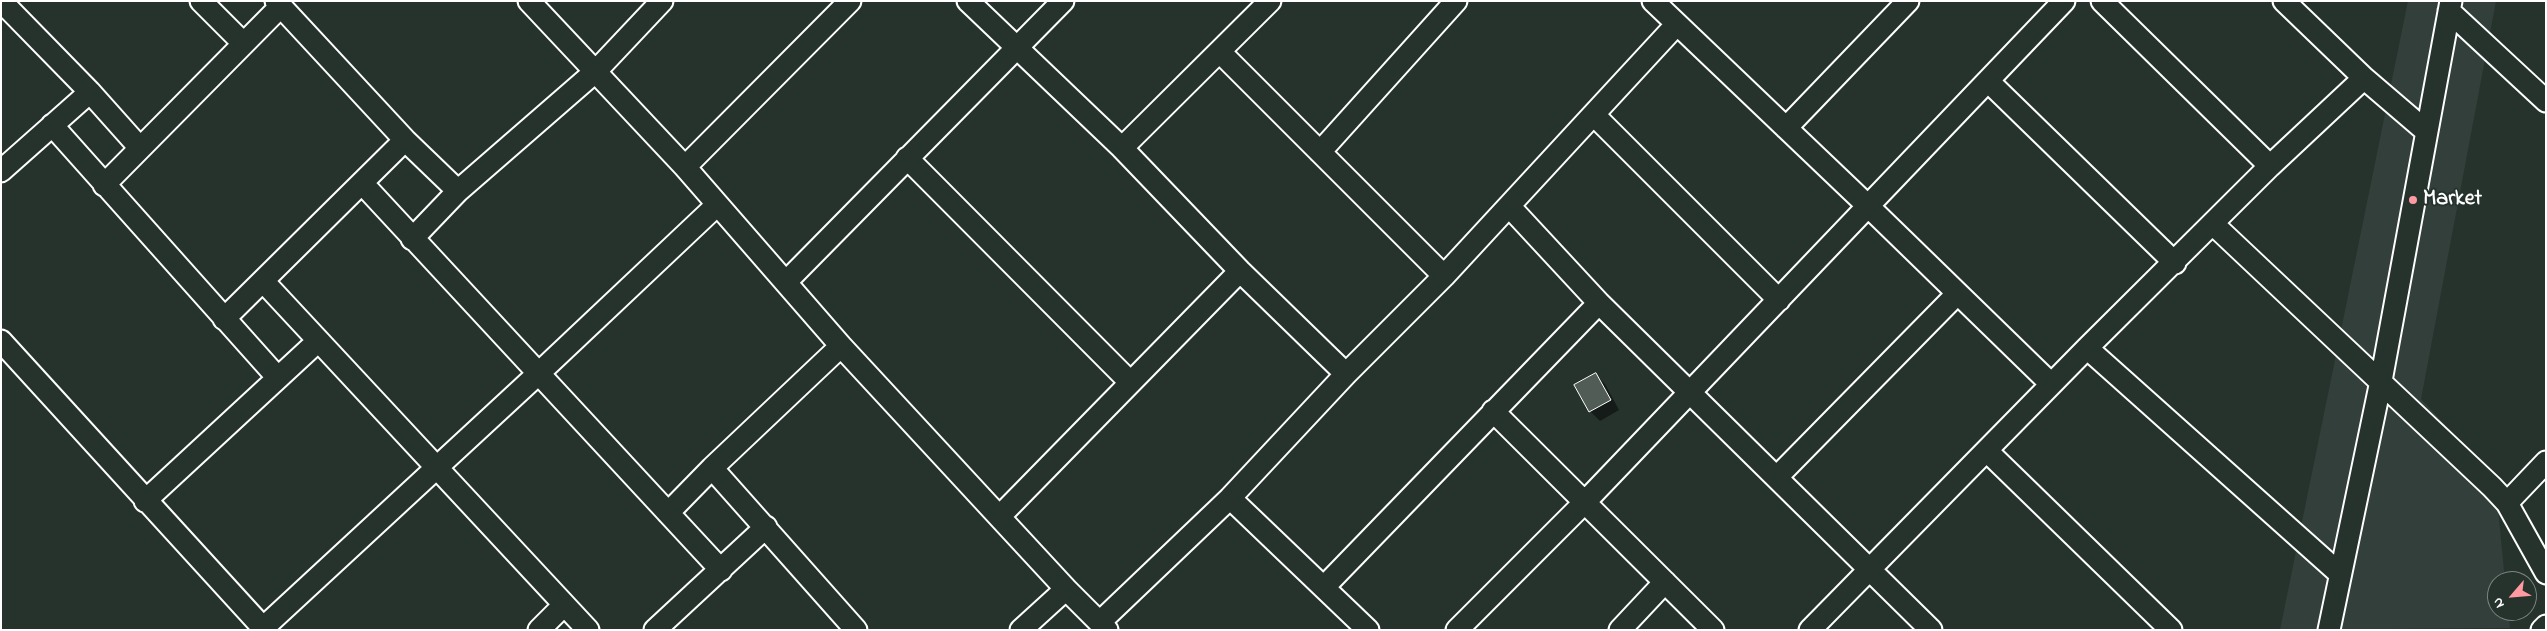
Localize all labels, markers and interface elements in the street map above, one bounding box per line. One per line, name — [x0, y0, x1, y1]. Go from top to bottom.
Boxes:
place label: Market — [2423, 187, 2482, 213]
marker: Market — [2407, 194, 2419, 206]
north arrow — [2487, 571, 2537, 621]
text: N — [2488, 594, 2511, 612]

